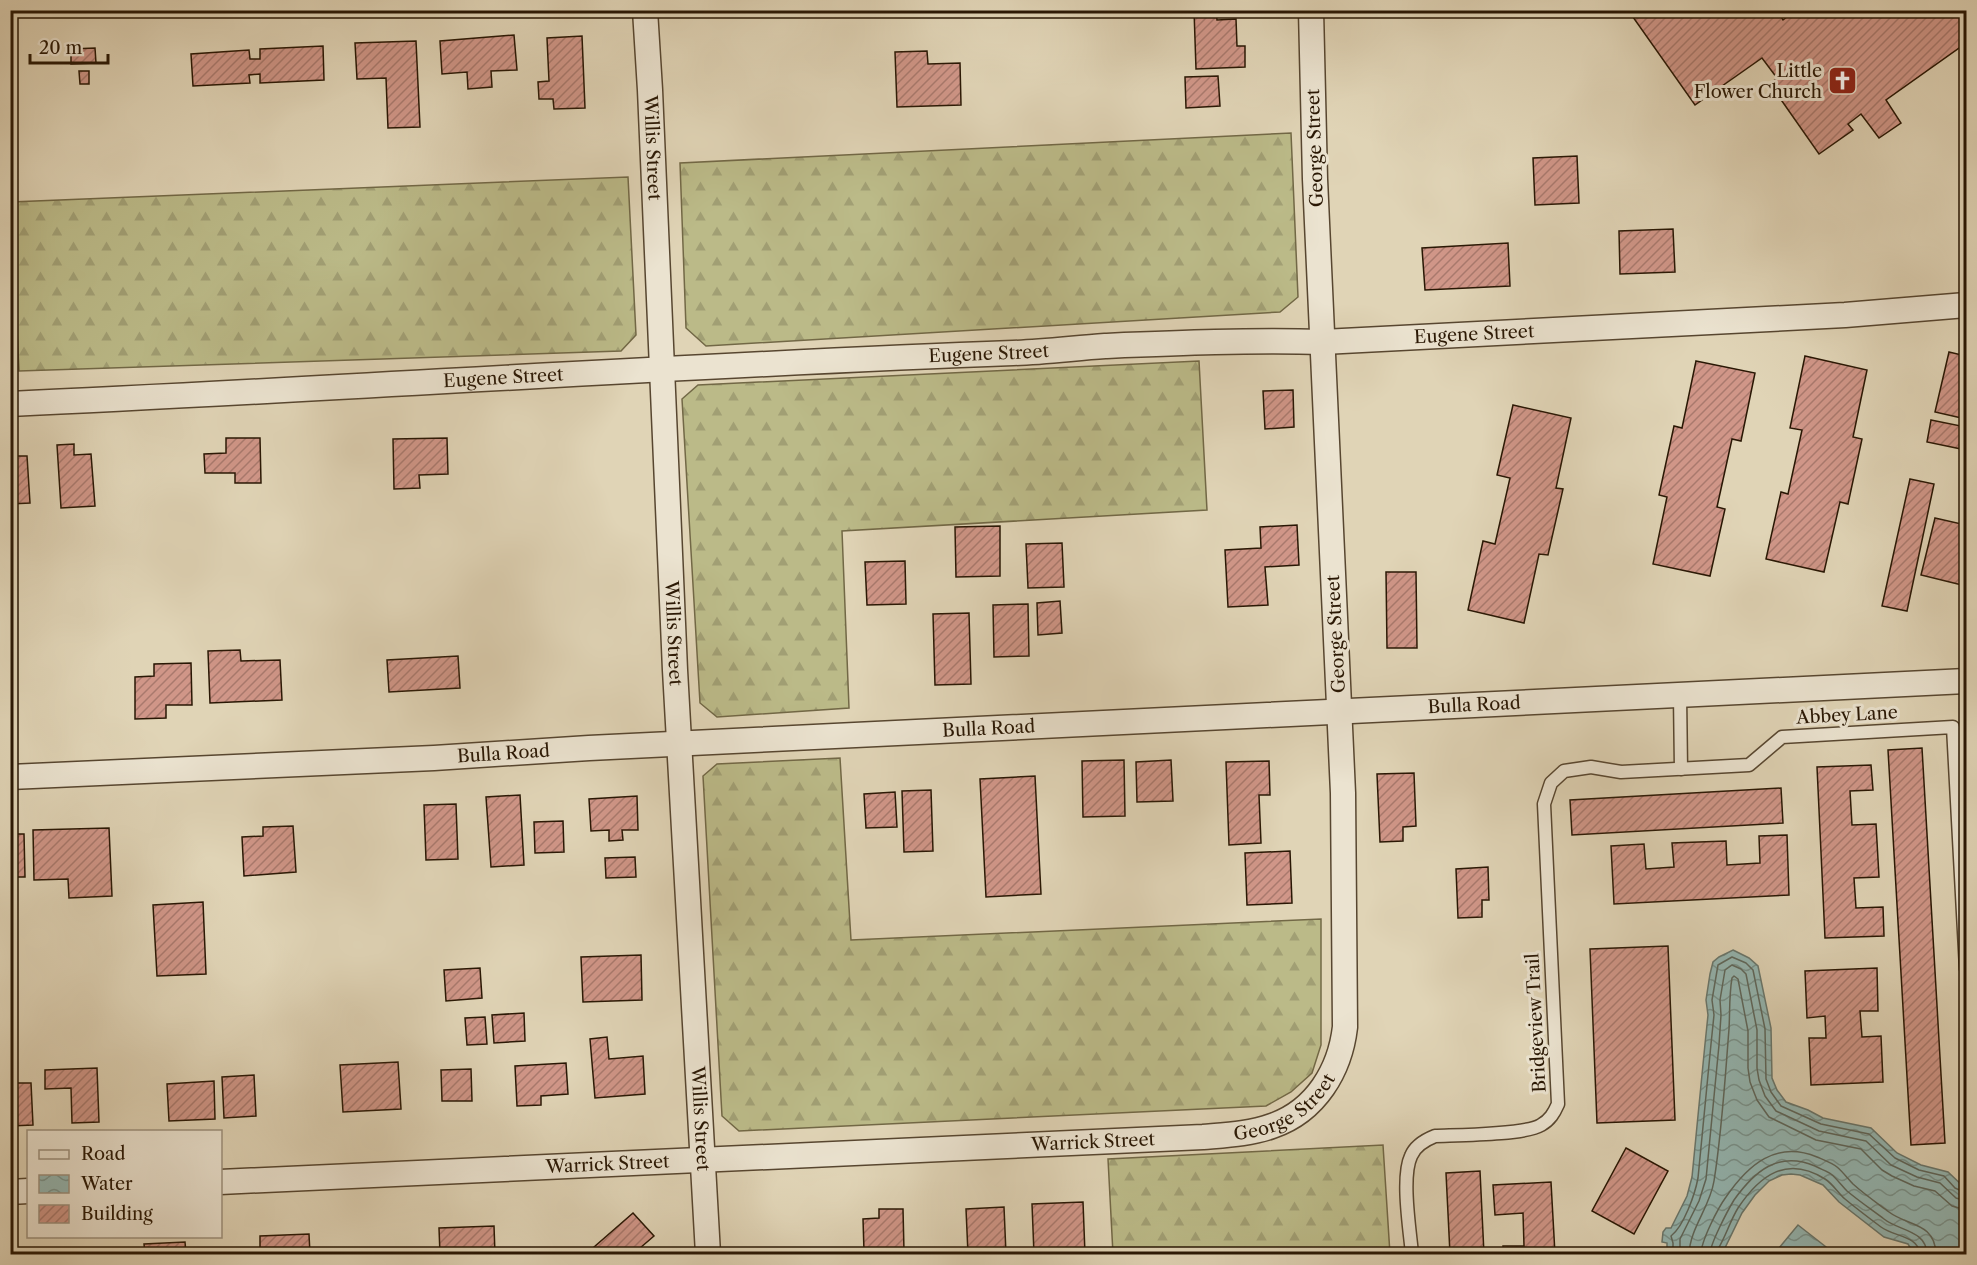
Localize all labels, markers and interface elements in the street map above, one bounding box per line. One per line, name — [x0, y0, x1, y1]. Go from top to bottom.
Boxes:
scale bar — [30, 27, 108, 65]
text: 20 m — [39, 37, 83, 59]
place label: Little Flower Church — [1694, 60, 1822, 103]
church icon: Little Flower Church — [1827, 65, 1859, 97]
street label: George Street — [1302, 88, 1328, 208]
street label: Willis Street — [639, 94, 666, 201]
street label: Eugene Street — [1413, 320, 1535, 348]
street label: Eugene Street — [928, 340, 1050, 367]
street label: Eugene Street — [443, 363, 565, 392]
street label: George Street — [1322, 574, 1350, 694]
street label: Willis Street — [660, 579, 687, 687]
street label: Bulla Road — [1427, 692, 1521, 718]
street label: Abbey Lane — [1795, 701, 1898, 729]
street label: Bulla Road — [942, 715, 1036, 742]
street label: Bulla Road — [456, 740, 551, 767]
street label: Bridgeview Trail — [1521, 953, 1551, 1093]
street label: Willis Street — [686, 1064, 714, 1172]
street label: George Street — [1232, 1069, 1340, 1145]
street label: Warrick Street — [1030, 1128, 1156, 1156]
legend — [27, 1130, 222, 1238]
text: Road — [81, 1143, 126, 1165]
street label: Warrick Street — [544, 1150, 670, 1178]
text: Water — [80, 1173, 133, 1195]
text: Building — [81, 1203, 153, 1225]

